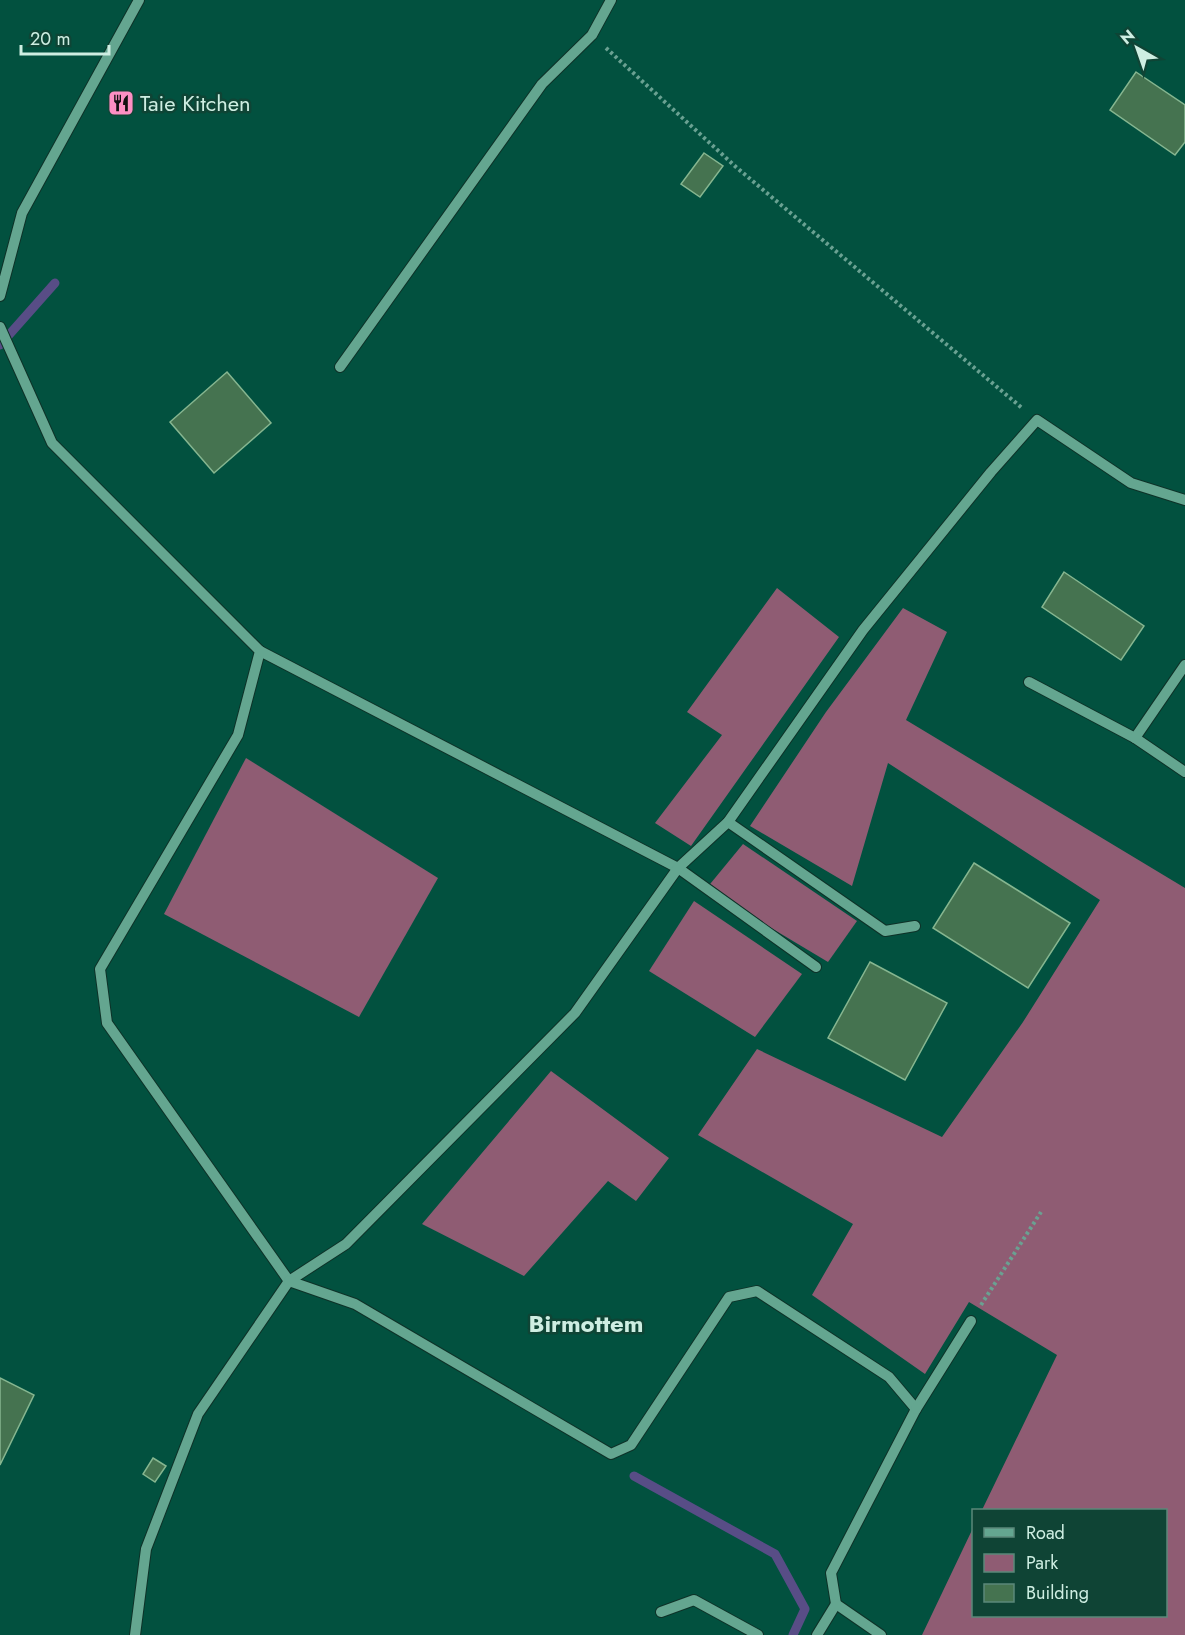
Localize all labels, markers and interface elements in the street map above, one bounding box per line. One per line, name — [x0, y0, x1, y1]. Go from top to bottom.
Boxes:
scale bar — [21, 18, 110, 56]
north arrow — [1107, 18, 1167, 78]
text: N — [1115, 24, 1140, 50]
text: 20 m — [30, 26, 70, 52]
place label: Taie Kitchen — [140, 87, 251, 119]
restaurant icon: Taie Kitchen — [106, 88, 136, 118]
district label: Birmottem — [529, 1306, 643, 1341]
legend — [972, 1509, 1167, 1617]
text: Road — [1026, 1520, 1065, 1546]
text: Park — [1026, 1550, 1058, 1576]
text: Building — [1026, 1580, 1089, 1606]

